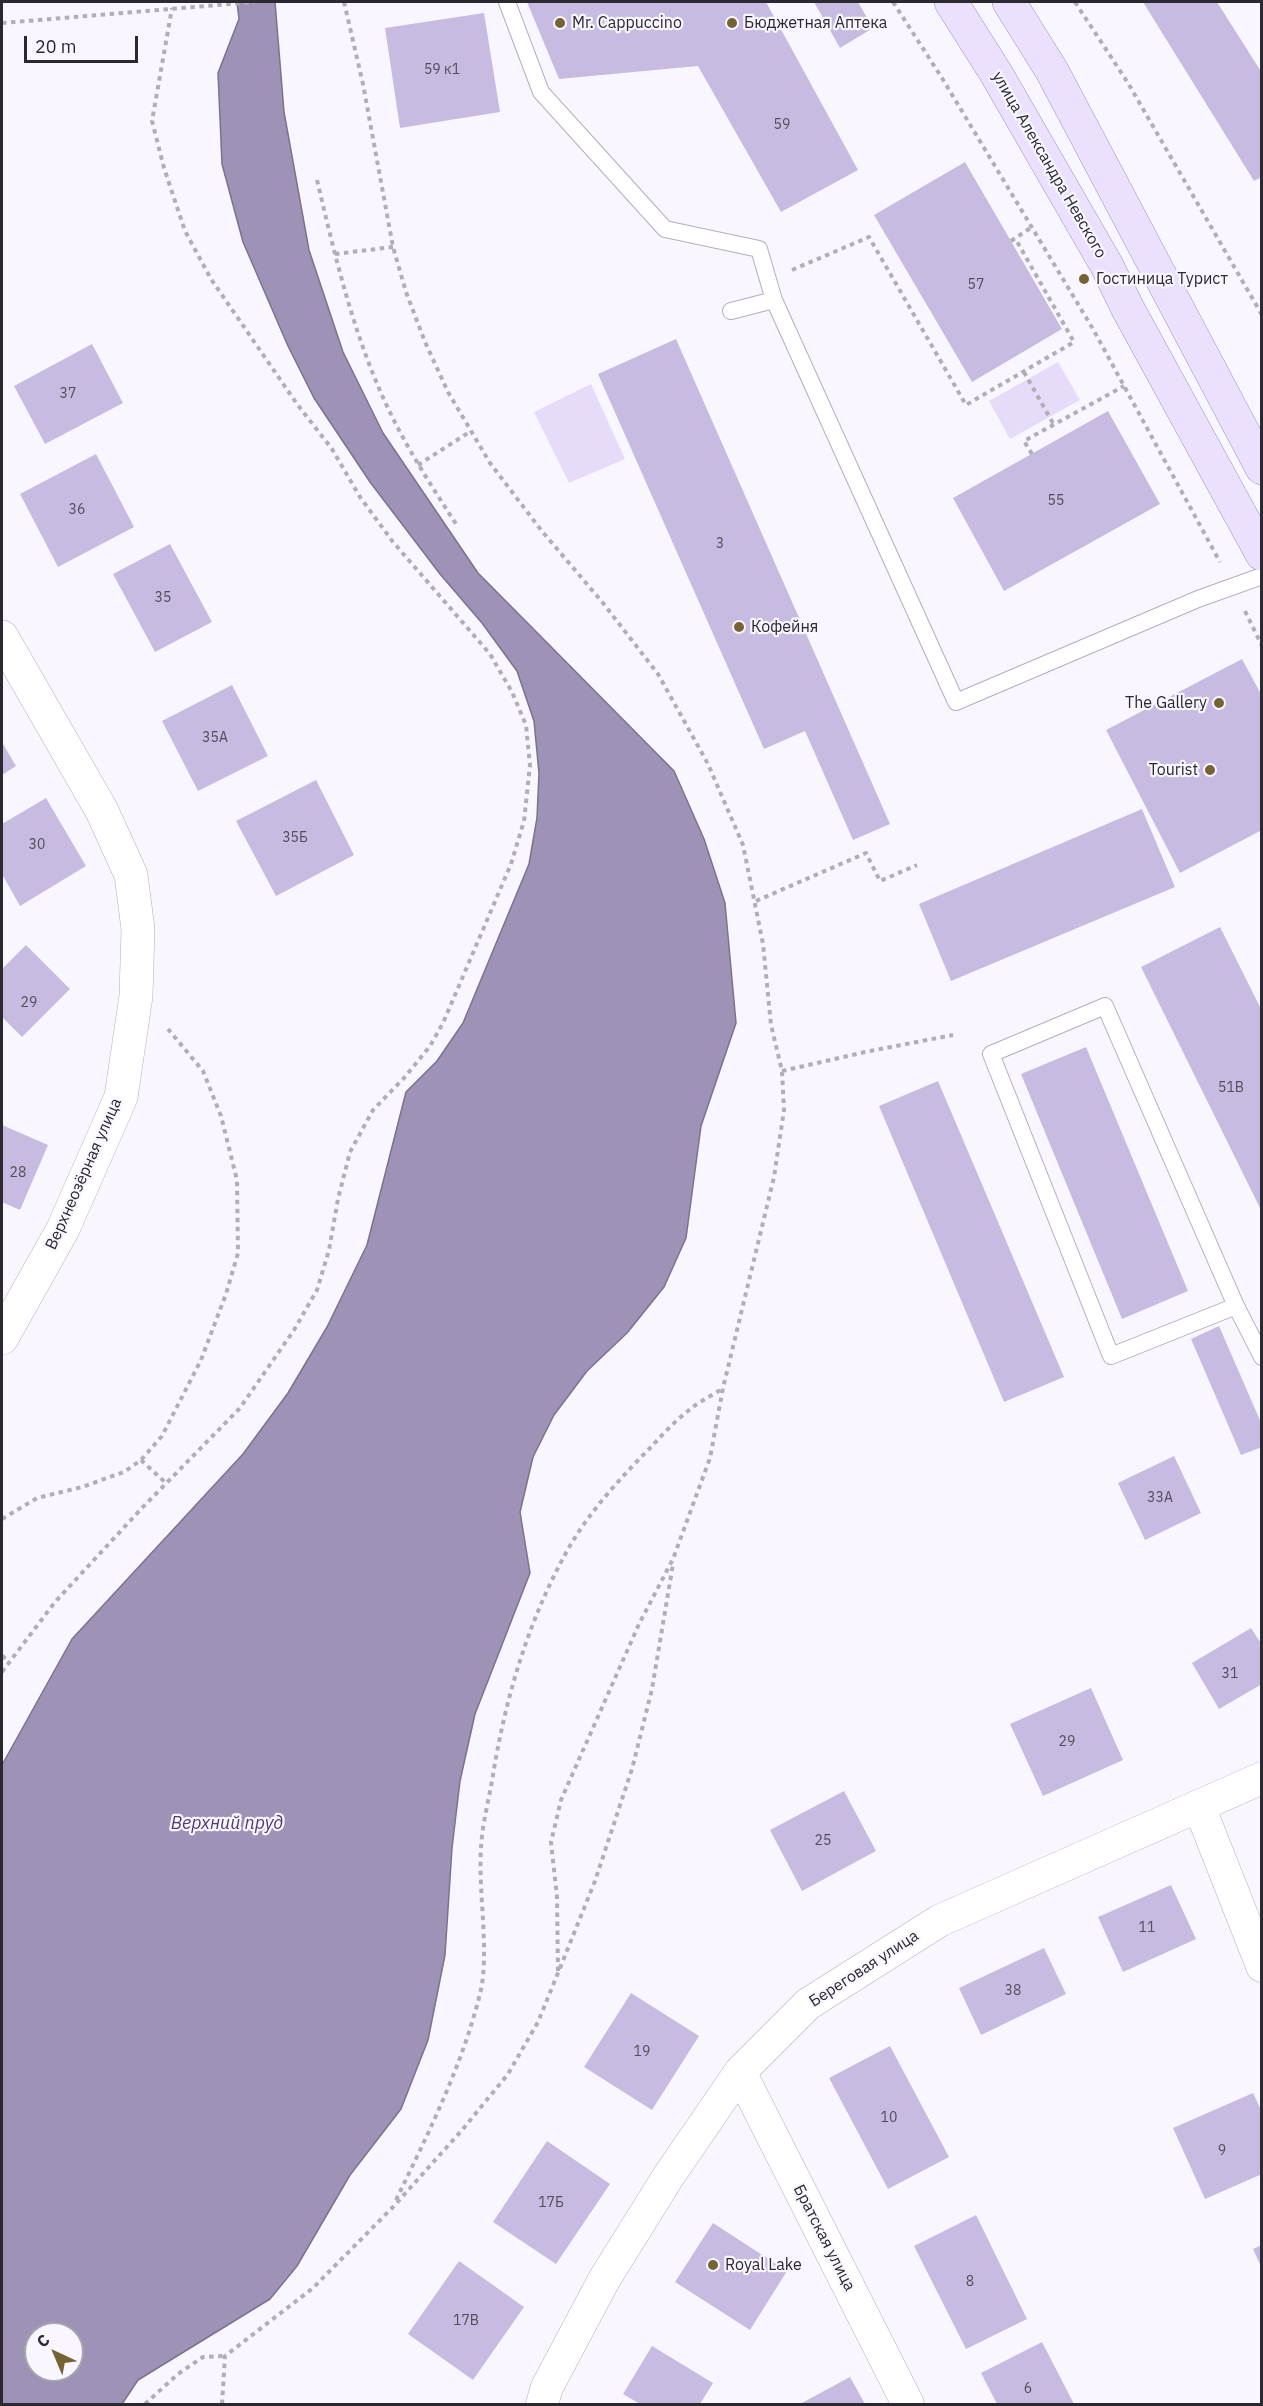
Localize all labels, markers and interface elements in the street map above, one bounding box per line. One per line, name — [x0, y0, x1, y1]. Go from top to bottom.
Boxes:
place label: Mr. Cappuccino — [572, 13, 682, 33]
place label: Бюджетная Аптека — [744, 13, 887, 33]
marker: Mr. Cappuccino — [553, 16, 567, 30]
marker: Бюджетная Аптека — [725, 16, 739, 30]
scale bar — [27, 24, 141, 62]
text: 20 m — [35, 35, 77, 58]
house number: 59 к1 — [424, 62, 460, 78]
street label: улица Александра Невского — [988, 68, 1110, 262]
house number: 59 — [774, 117, 790, 133]
place label: Гостиница Турист — [1096, 269, 1228, 289]
marker: Гостиница Турист — [1077, 272, 1091, 286]
house number: 57 — [968, 277, 984, 293]
house number: 37 — [60, 386, 76, 402]
house number: 55 — [1048, 493, 1064, 509]
house number: 36 — [69, 502, 85, 518]
house number: 3 — [716, 536, 724, 552]
house number: 35 — [155, 590, 171, 606]
place label: Кофейня — [751, 617, 818, 637]
marker: Кофейня — [732, 620, 746, 634]
place label: The Gallery — [1125, 693, 1207, 713]
marker: The Gallery — [1212, 696, 1226, 710]
house number: 35А — [202, 730, 228, 746]
place label: Tourist — [1149, 760, 1198, 780]
marker: Tourist — [1203, 763, 1217, 777]
house number: 35Б — [282, 830, 308, 846]
house number: 30 — [29, 837, 45, 853]
house number: 29 — [21, 995, 37, 1011]
house number: 51В — [1218, 1080, 1244, 1096]
street label: Верхнеозёрная улица — [42, 1095, 126, 1253]
house number: 28 — [10, 1165, 26, 1181]
house number: 33А — [1147, 1490, 1173, 1506]
house number: 31 — [1222, 1666, 1238, 1682]
house number: 29 — [1059, 1734, 1075, 1750]
water label: Верхний пруд — [171, 1813, 283, 1835]
house number: 25 — [815, 1833, 831, 1849]
house number: 11 — [1139, 1920, 1155, 1936]
street label: Береговая улица — [806, 1926, 922, 2012]
house number: 38 — [1005, 1983, 1021, 1999]
house number: 19 — [634, 2044, 650, 2060]
house number: 10 — [881, 2110, 897, 2126]
house number: 9 — [1218, 2143, 1226, 2159]
street label: Братская улица — [789, 2182, 859, 2294]
house number: 17Б — [538, 2195, 564, 2211]
place label: Royal Lake — [725, 2255, 802, 2275]
marker: Royal Lake — [706, 2258, 720, 2272]
house number: 8 — [966, 2274, 974, 2290]
house number: 17В — [453, 2313, 479, 2329]
north arrow — [24, 2322, 84, 2382]
text: С — [32, 2330, 54, 2351]
house number: 6 — [1024, 2381, 1032, 2397]

